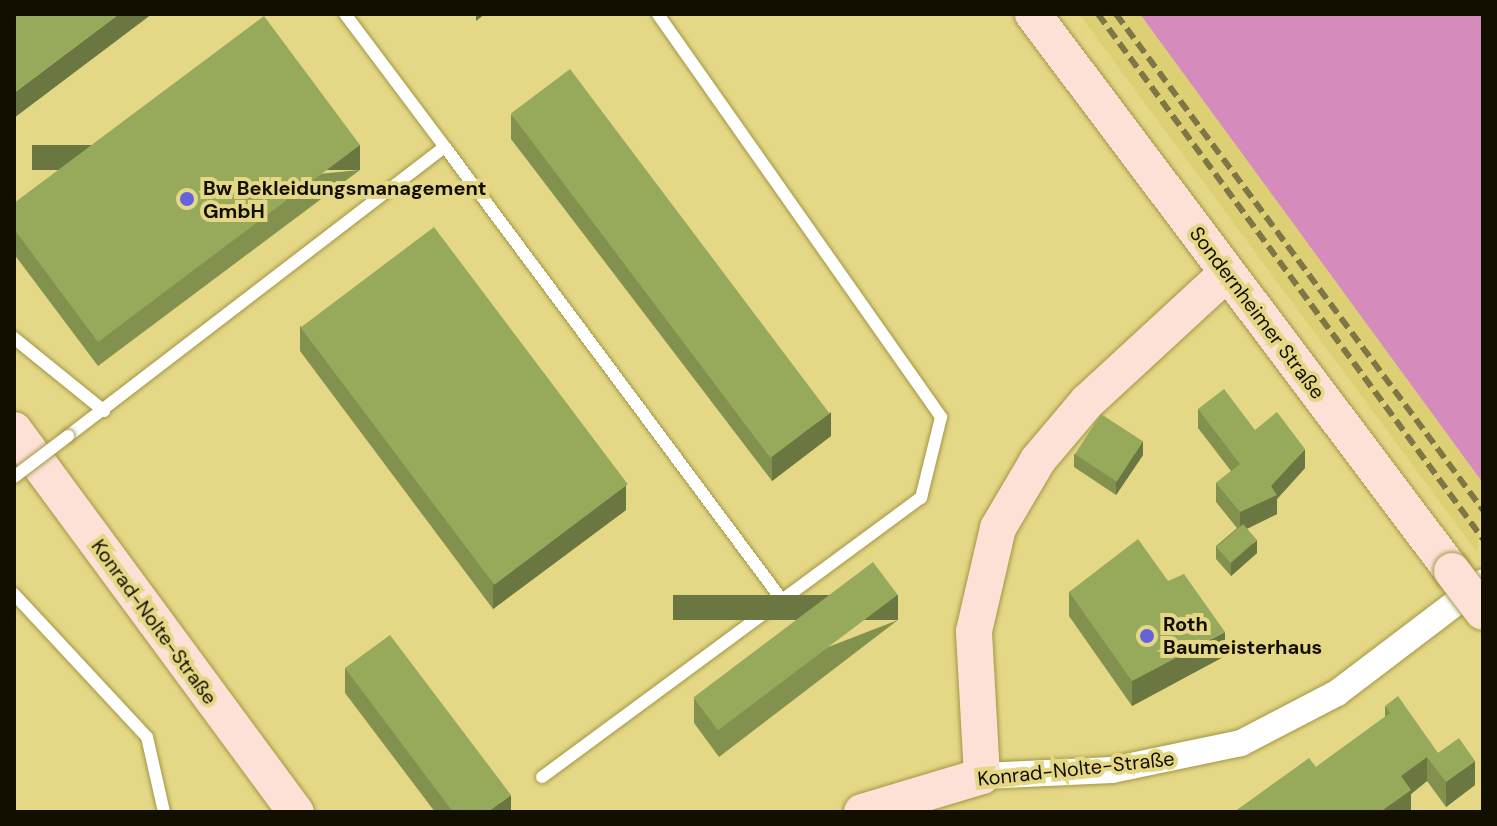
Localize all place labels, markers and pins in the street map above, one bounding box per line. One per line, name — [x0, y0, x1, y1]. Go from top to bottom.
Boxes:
place label: Bw Bekleidungsmanagement GmbH — [203, 176, 486, 223]
marker: Bw Bekleidungsmanagement GmbH — [178, 190, 196, 208]
place label: Roth Baumeisterhaus — [1163, 612, 1322, 659]
marker: Roth Baumeisterhaus — [1138, 627, 1156, 645]

